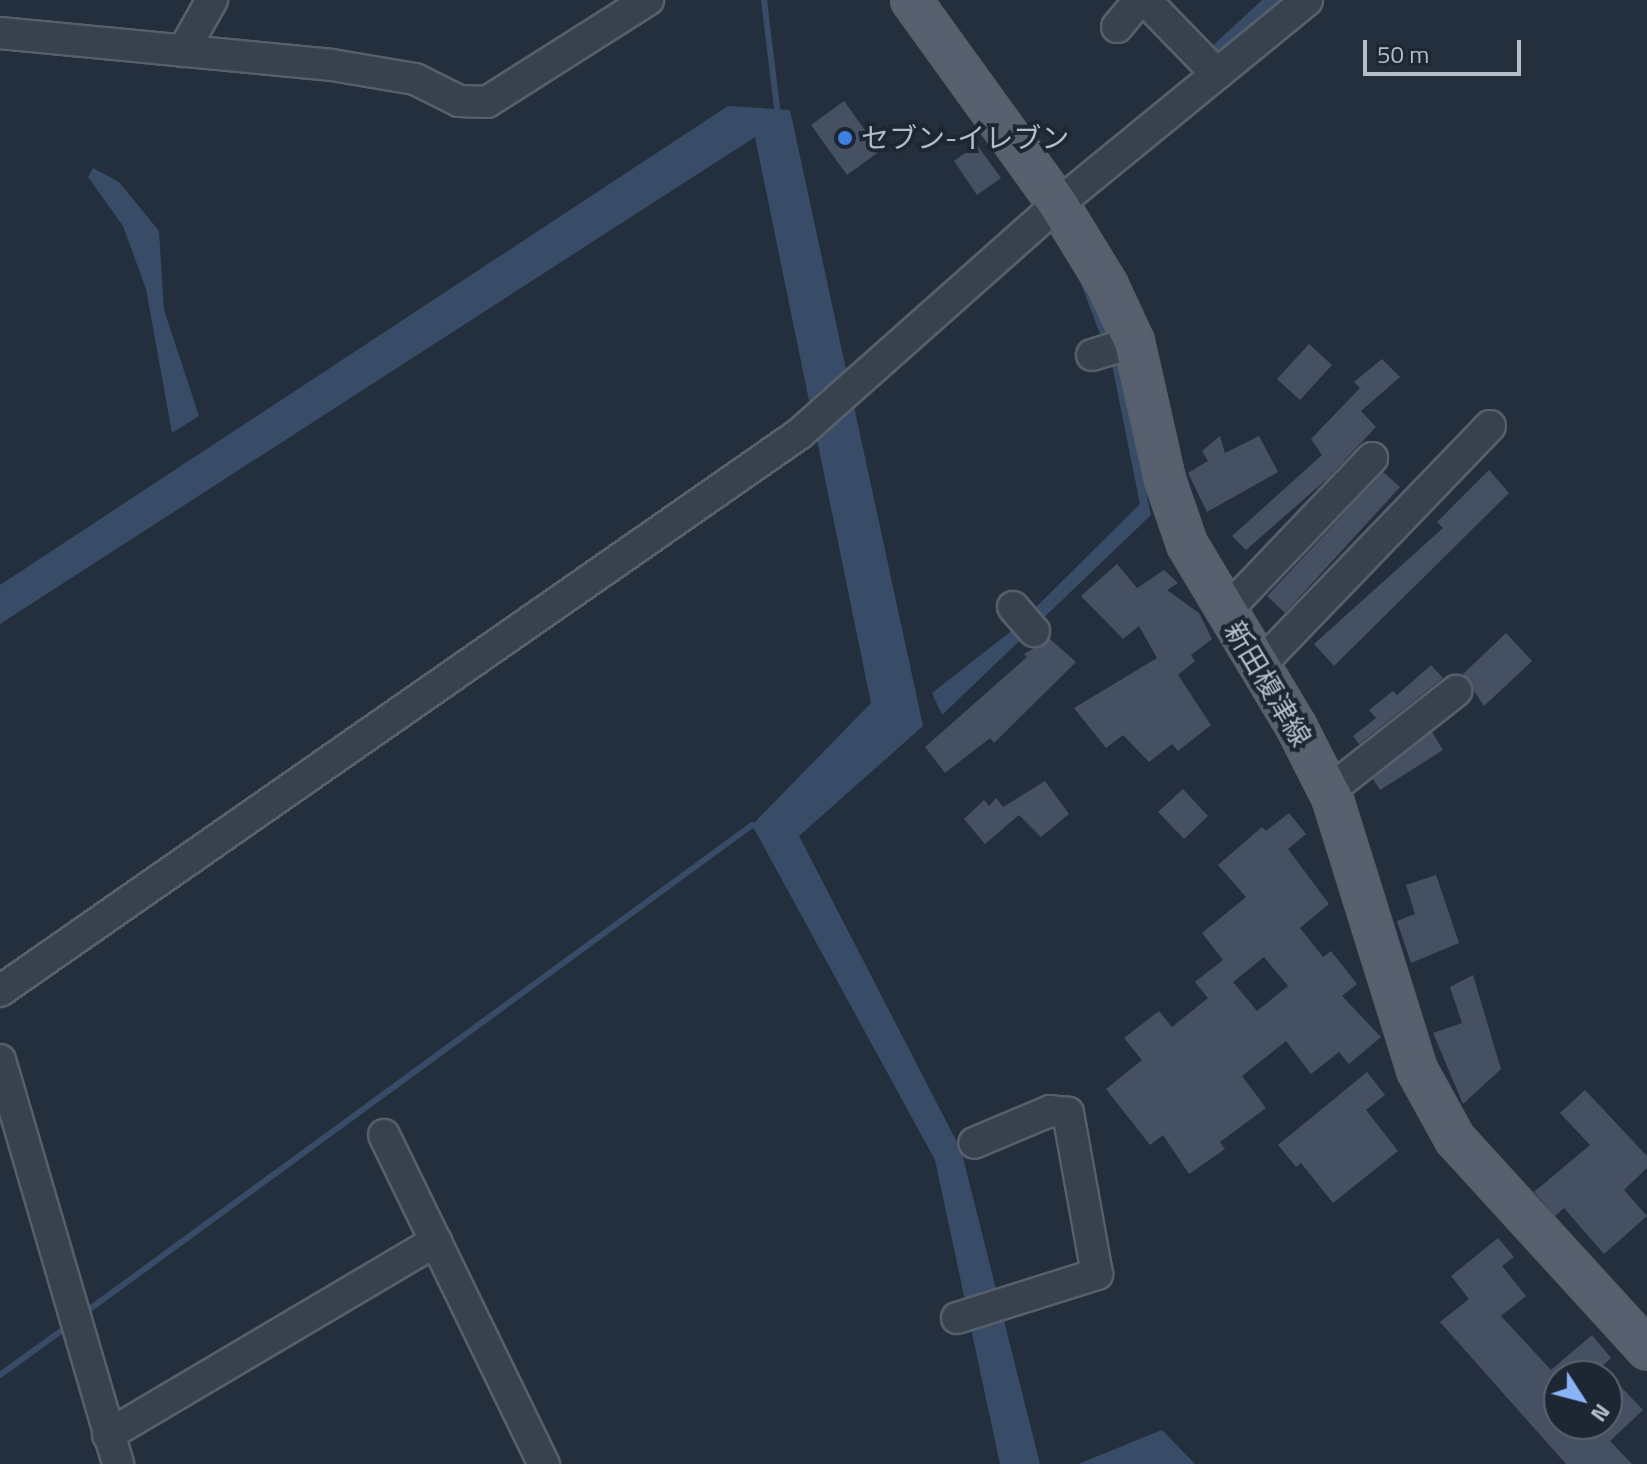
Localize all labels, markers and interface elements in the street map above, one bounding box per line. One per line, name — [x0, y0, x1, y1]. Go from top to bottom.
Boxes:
scale bar — [1367, 24, 1525, 74]
text: 50 m — [1377, 36, 1429, 72]
place label: セブン-イレブン — [861, 121, 1069, 155]
marker: セブン-イレブン — [836, 129, 854, 147]
street label: 新田榎津線 — [1218, 615, 1318, 753]
north arrow — [1543, 1360, 1623, 1440]
text: N — [1583, 1397, 1619, 1429]

